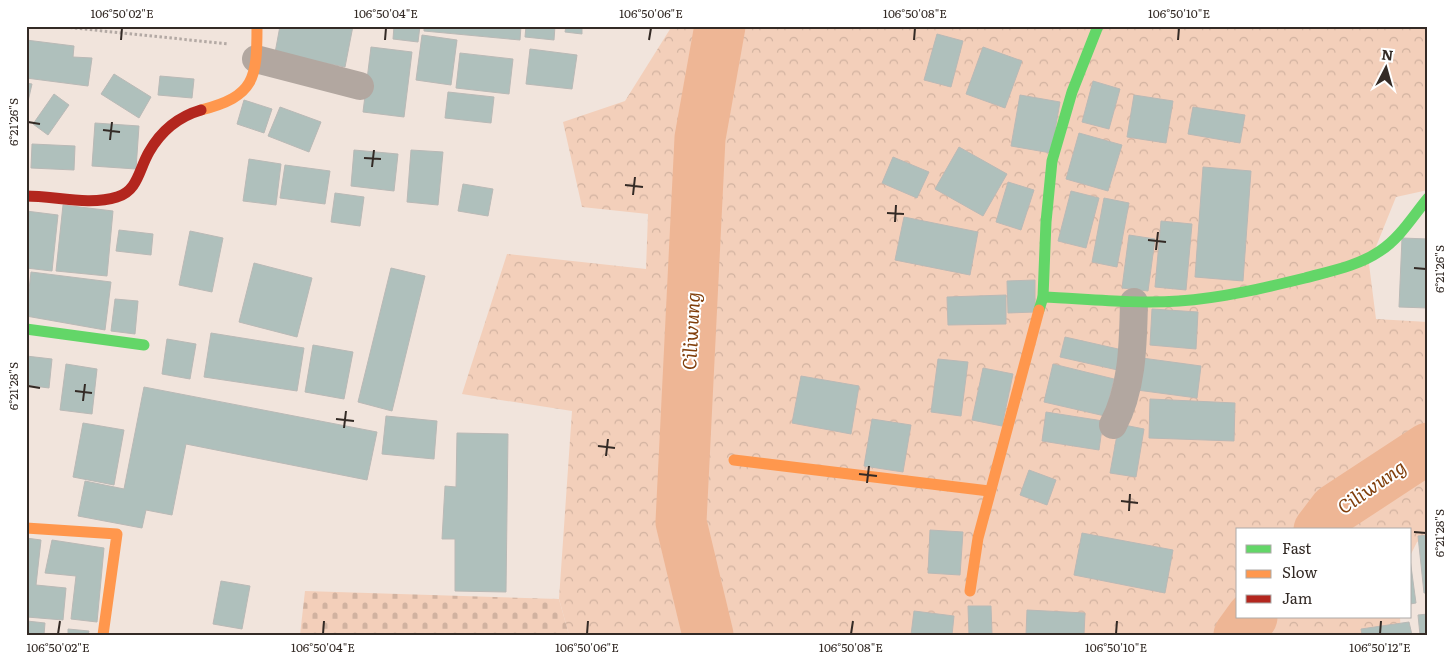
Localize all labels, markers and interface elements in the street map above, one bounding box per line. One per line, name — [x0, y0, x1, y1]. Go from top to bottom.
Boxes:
text: 106°50'02"E — [90, 4, 154, 22]
text: 106°50'04"E — [354, 4, 418, 22]
text: 106°50'06"E — [619, 4, 683, 22]
text: 106°50'08"E — [883, 4, 947, 22]
text: 106°50'10"E — [1148, 4, 1210, 22]
north arrow — [1362, 42, 1412, 92]
text: N — [1381, 44, 1395, 65]
text: 6°21'26"S — [4, 98, 22, 146]
text: 6°21'26"S — [1430, 245, 1448, 293]
water label: Ciliwung — [674, 291, 706, 371]
text: 6°21'28"S — [4, 362, 22, 410]
water label: Ciliwung — [1331, 452, 1411, 520]
text: 6°21'28"S — [1430, 509, 1448, 557]
legend — [1236, 528, 1412, 618]
text: Fast — [1282, 536, 1311, 559]
text: Slow — [1282, 560, 1317, 583]
text: Jam — [1282, 586, 1313, 609]
text: 106°50'02"E — [26, 638, 90, 656]
text: 106°50'04"E — [291, 638, 355, 656]
text: 106°50'06"E — [555, 638, 619, 656]
text: 106°50'08"E — [819, 638, 883, 656]
text: 106°50'10"E — [1085, 638, 1147, 656]
text: 106°50'12"E — [1349, 638, 1411, 656]

